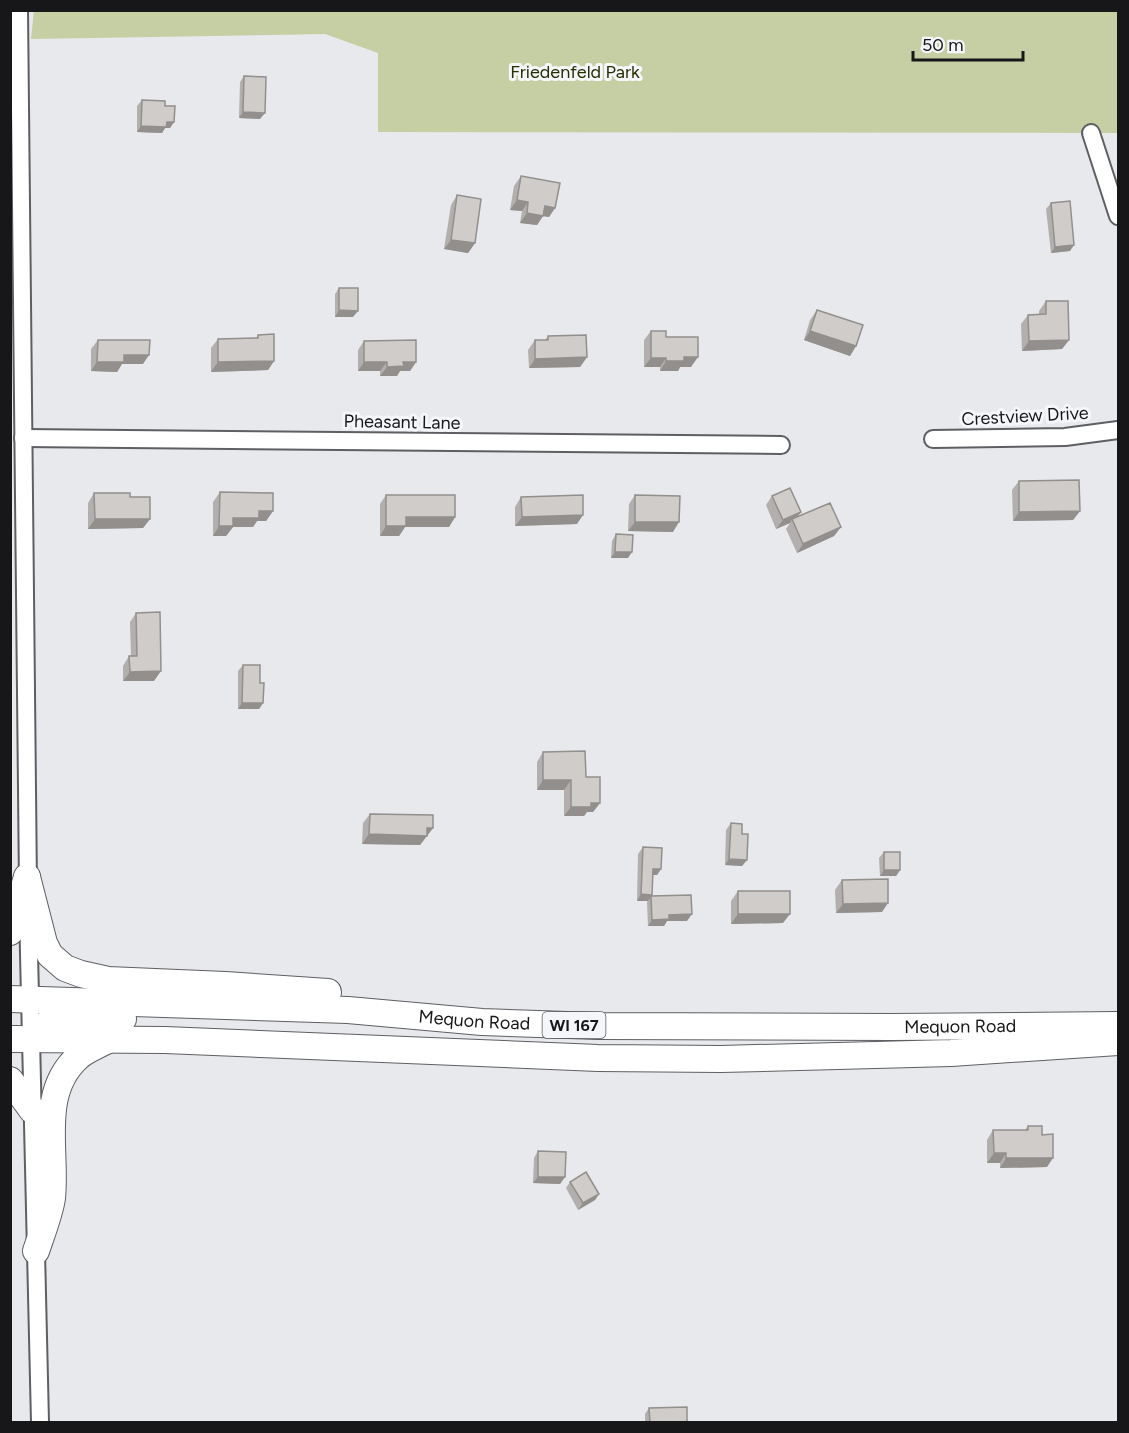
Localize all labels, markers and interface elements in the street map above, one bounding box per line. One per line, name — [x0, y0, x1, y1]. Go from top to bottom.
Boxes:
scale bar — [913, 24, 1022, 62]
text: 50 m — [922, 34, 964, 56]
park label: Friedenfeld Park — [510, 61, 640, 83]
street label: Crestview Drive — [961, 402, 1089, 430]
street label: Pheasant Lane — [343, 410, 461, 434]
street label: Mequon Road — [418, 1005, 531, 1035]
road number: WI 167 — [542, 1012, 606, 1038]
street label: Mequon Road — [904, 1015, 1016, 1038]

